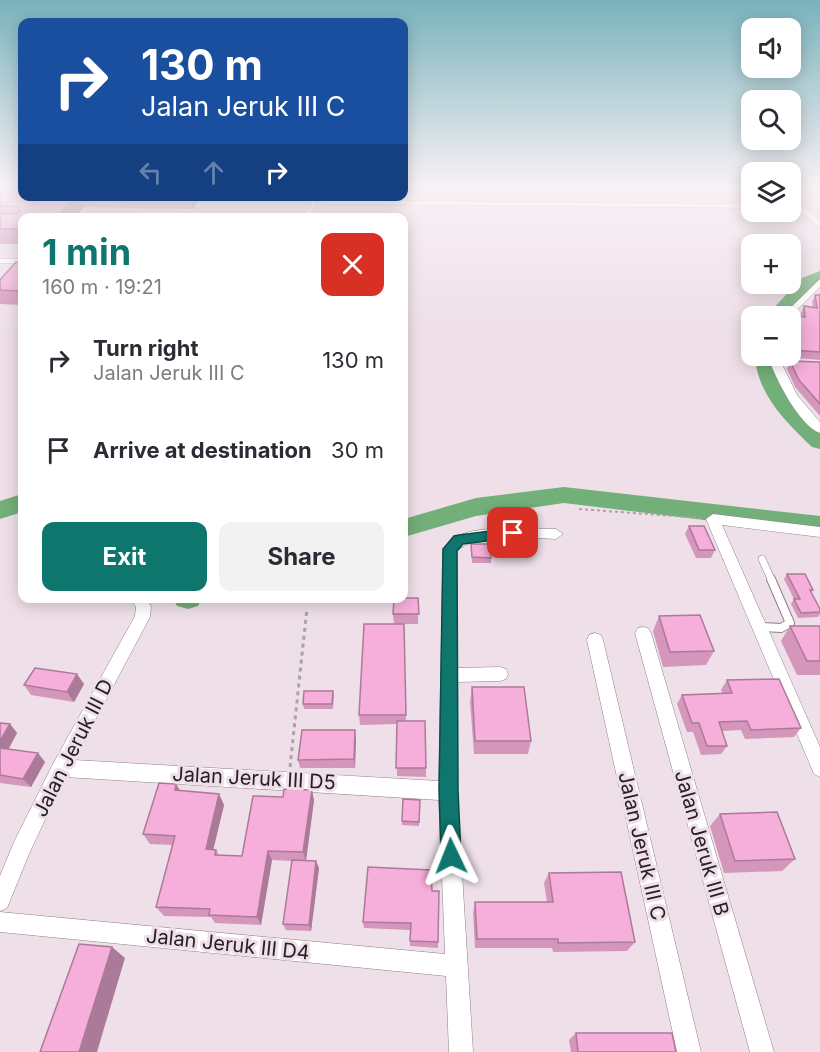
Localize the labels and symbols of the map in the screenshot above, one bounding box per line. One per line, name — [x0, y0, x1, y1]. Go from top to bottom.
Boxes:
pin — [487, 507, 538, 558]
street label: Jalan Jeruk III D — [28, 675, 118, 821]
street label: Jalan Jeruk III D5 — [172, 762, 336, 794]
street label: Jalan Jeruk III B — [670, 768, 734, 918]
street label: Jalan Jeruk III C — [613, 769, 671, 923]
position arrow — [419, 824, 483, 888]
street label: Jalan Jeruk III D4 — [145, 923, 311, 965]

